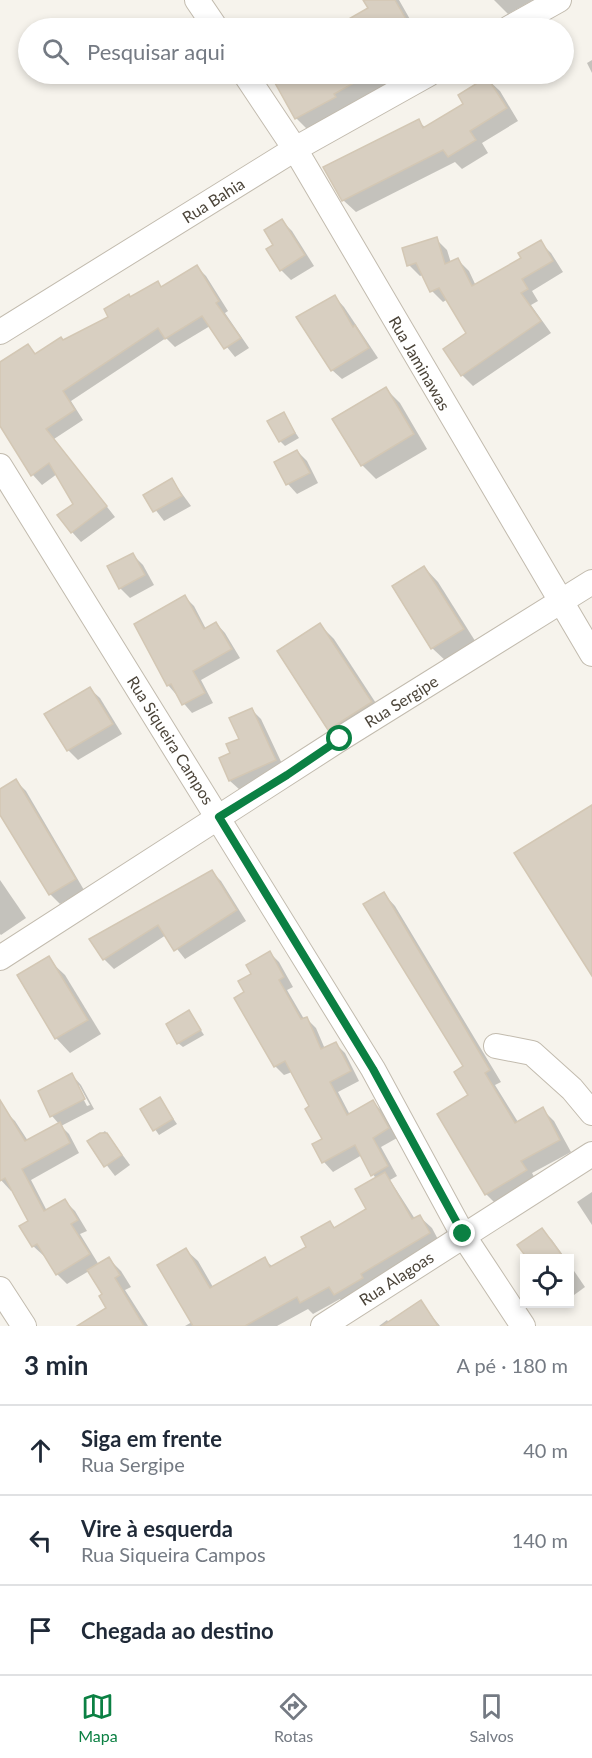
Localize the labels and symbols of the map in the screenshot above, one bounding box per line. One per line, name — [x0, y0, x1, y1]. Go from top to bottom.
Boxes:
street label: Rua Bahia — [178, 174, 248, 226]
street label: Rua Jaminawas — [385, 312, 455, 414]
street label: Rua Sergipe — [361, 671, 441, 731]
street label: Rua Siqueira Campos — [124, 672, 218, 808]
route start — [326, 725, 352, 751]
route end — [449, 1220, 475, 1246]
street label: Rua Alagoas — [355, 1247, 437, 1309]

